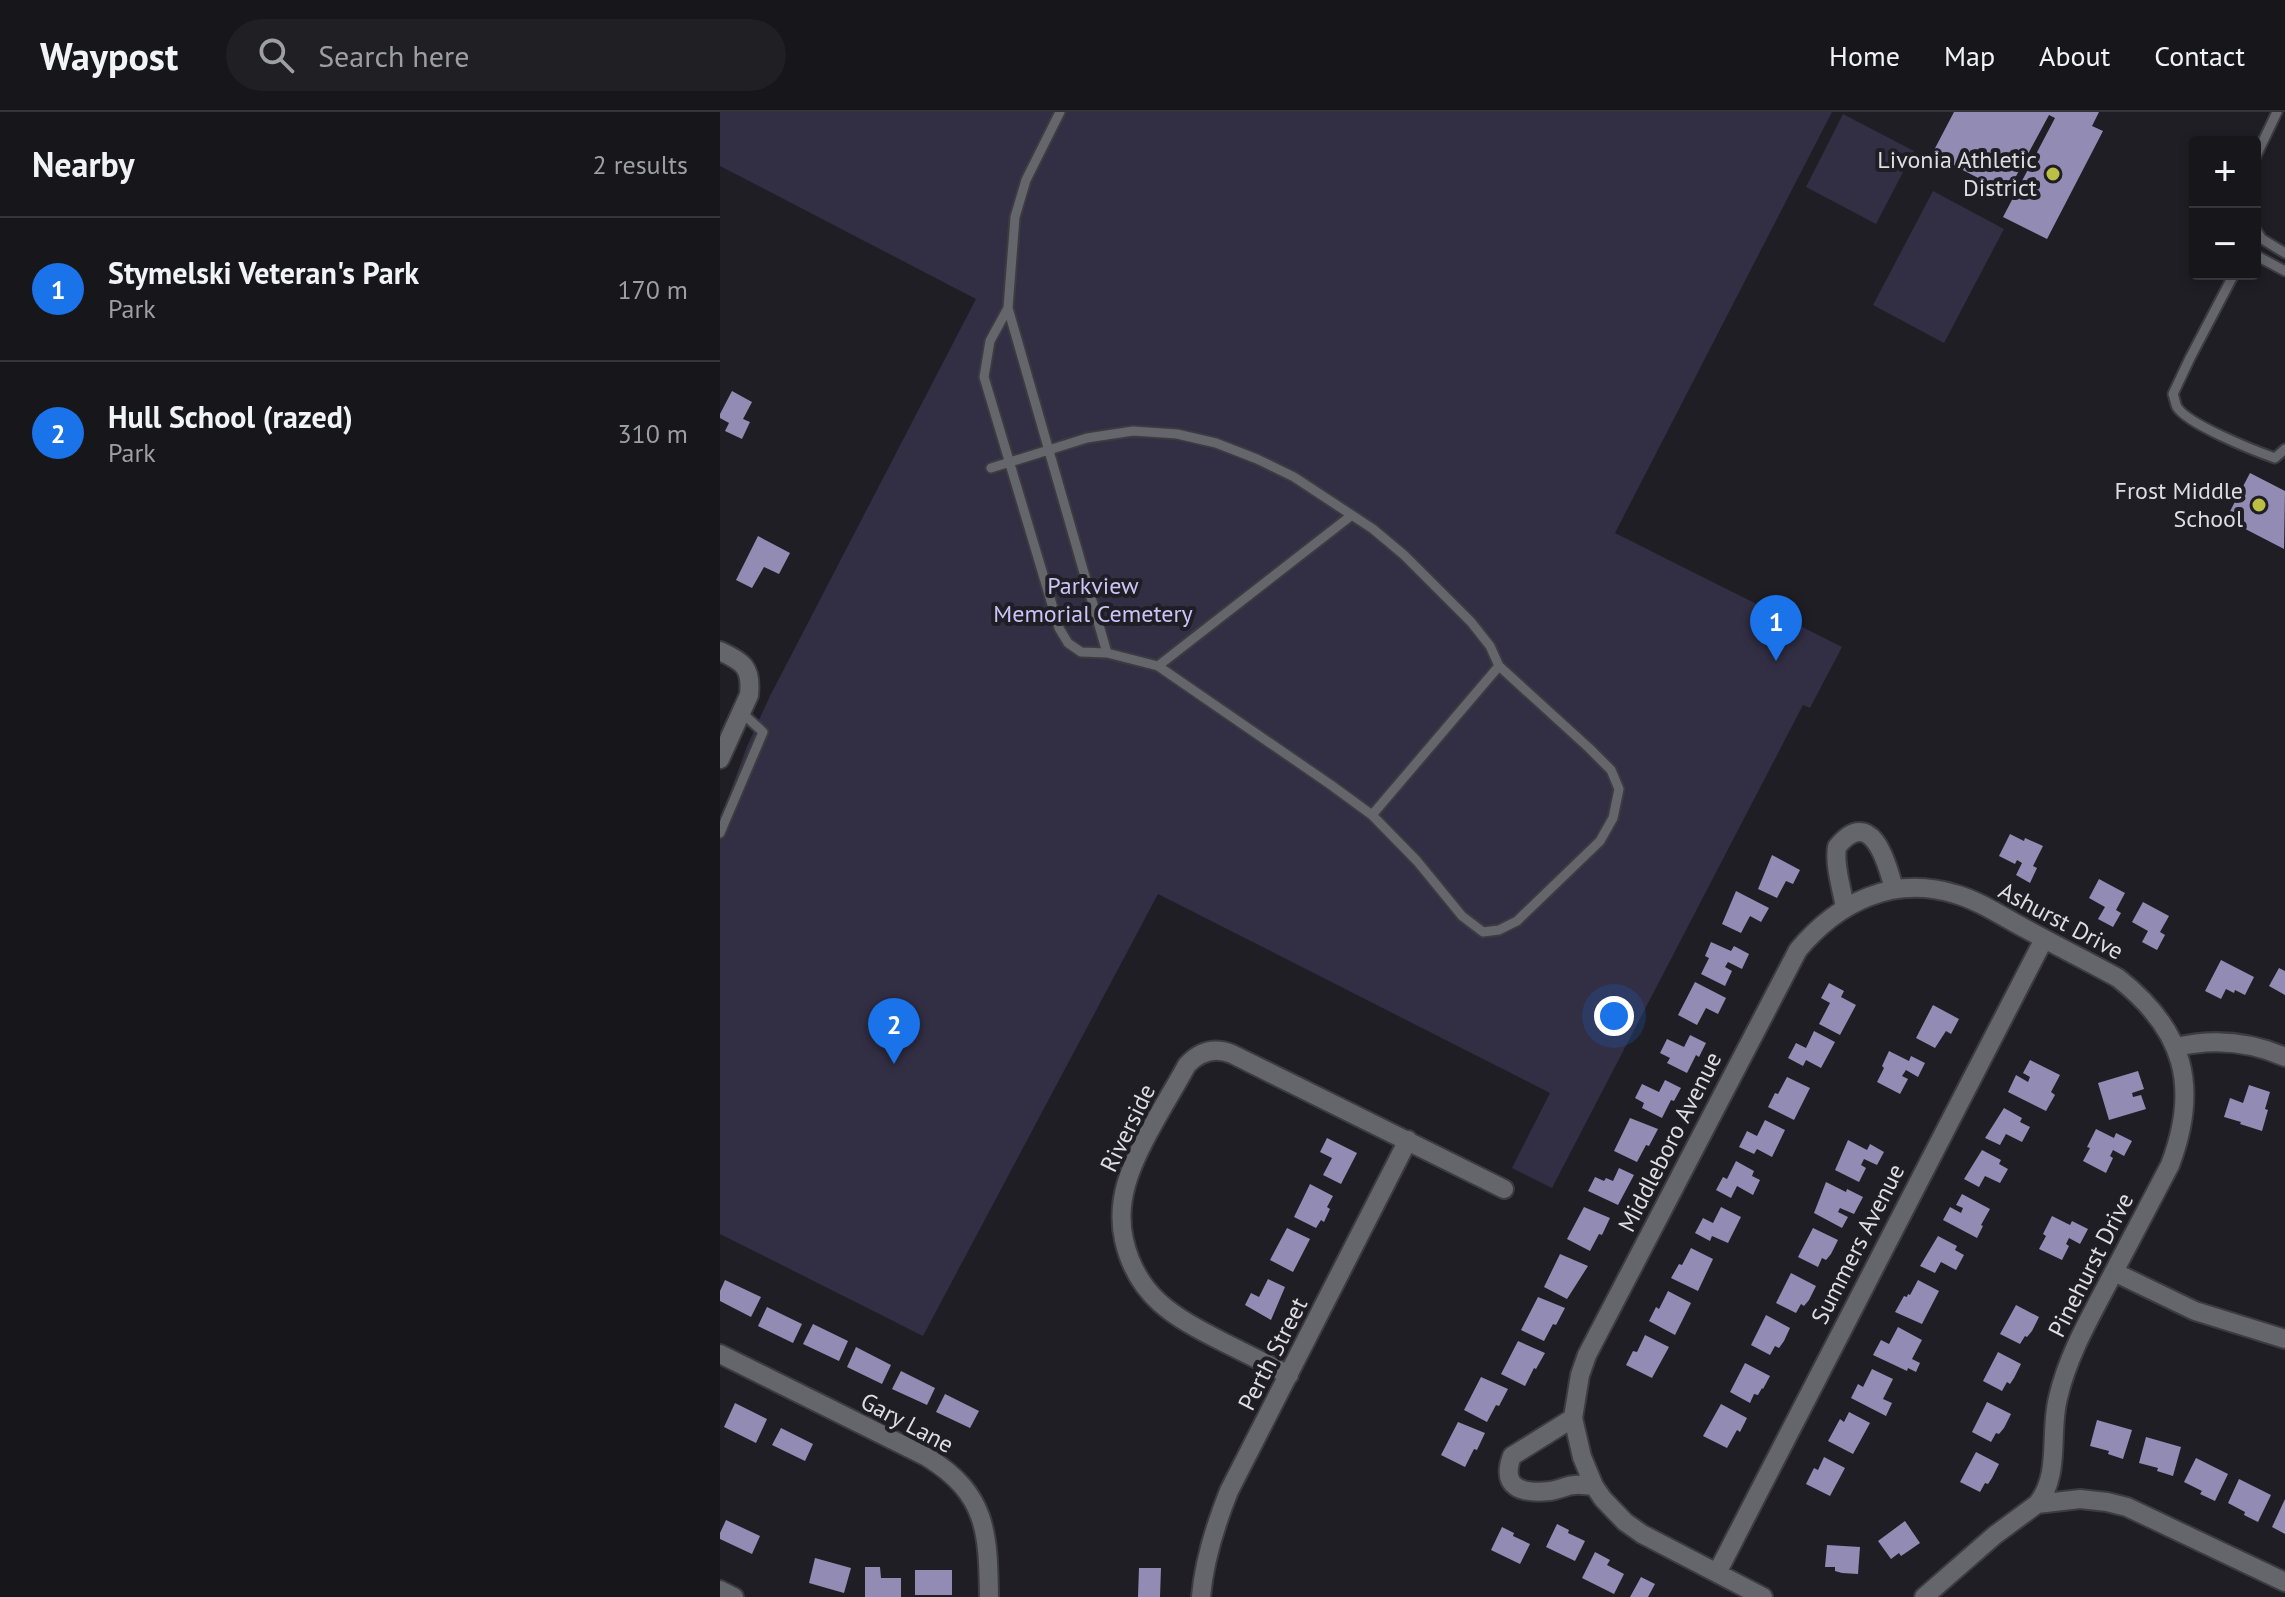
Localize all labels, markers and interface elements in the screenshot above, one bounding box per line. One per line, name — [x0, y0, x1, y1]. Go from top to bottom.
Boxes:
search box — [226, 19, 786, 91]
text: Waypost — [40, 31, 178, 80]
icon: search — [254, 33, 298, 77]
text: Search here — [318, 36, 469, 75]
text: Home — [1829, 37, 1900, 74]
text: Map — [1944, 37, 1995, 74]
text: About — [2039, 37, 2110, 74]
text: Contact — [2154, 37, 2245, 74]
map controls — [2189, 136, 2261, 280]
button: + — [2189, 136, 2261, 208]
text: Nearby — [32, 142, 134, 186]
place label: Livonia Athletic District — [1877, 144, 2037, 203]
text: 2 results — [593, 148, 688, 181]
marker: Livonia Athletic District — [2044, 165, 2062, 183]
button: − — [2189, 208, 2261, 280]
text: Stymelski Veteran's Park — [108, 253, 419, 292]
text: 1 — [51, 273, 65, 306]
text: 170 m — [617, 273, 688, 306]
text: Park — [108, 292, 156, 325]
text: Hull School (razed) — [108, 397, 353, 436]
text: 2 — [51, 417, 65, 450]
text: 310 m — [617, 417, 688, 450]
text: Park — [108, 436, 156, 469]
place label: Frost Middle School — [2114, 475, 2243, 534]
marker: Frost Middle School — [2250, 496, 2268, 514]
park label: Parkview Memorial Cemetery — [993, 570, 1193, 629]
pin: 1 — [1750, 595, 1802, 661]
street label: Ashurst Drive — [1994, 875, 2129, 966]
your location — [1594, 996, 1634, 1036]
pin: 2 — [868, 998, 920, 1064]
street label: Middleboro Avenue — [1611, 1047, 1728, 1237]
street label: Riverside — [1093, 1079, 1162, 1177]
street label: Summers Avenue — [1804, 1158, 1911, 1329]
street label: Pinehurst Drive — [2041, 1187, 2140, 1342]
street label: Perth Street — [1231, 1292, 1314, 1415]
street label: Gary Lane — [856, 1385, 959, 1460]

